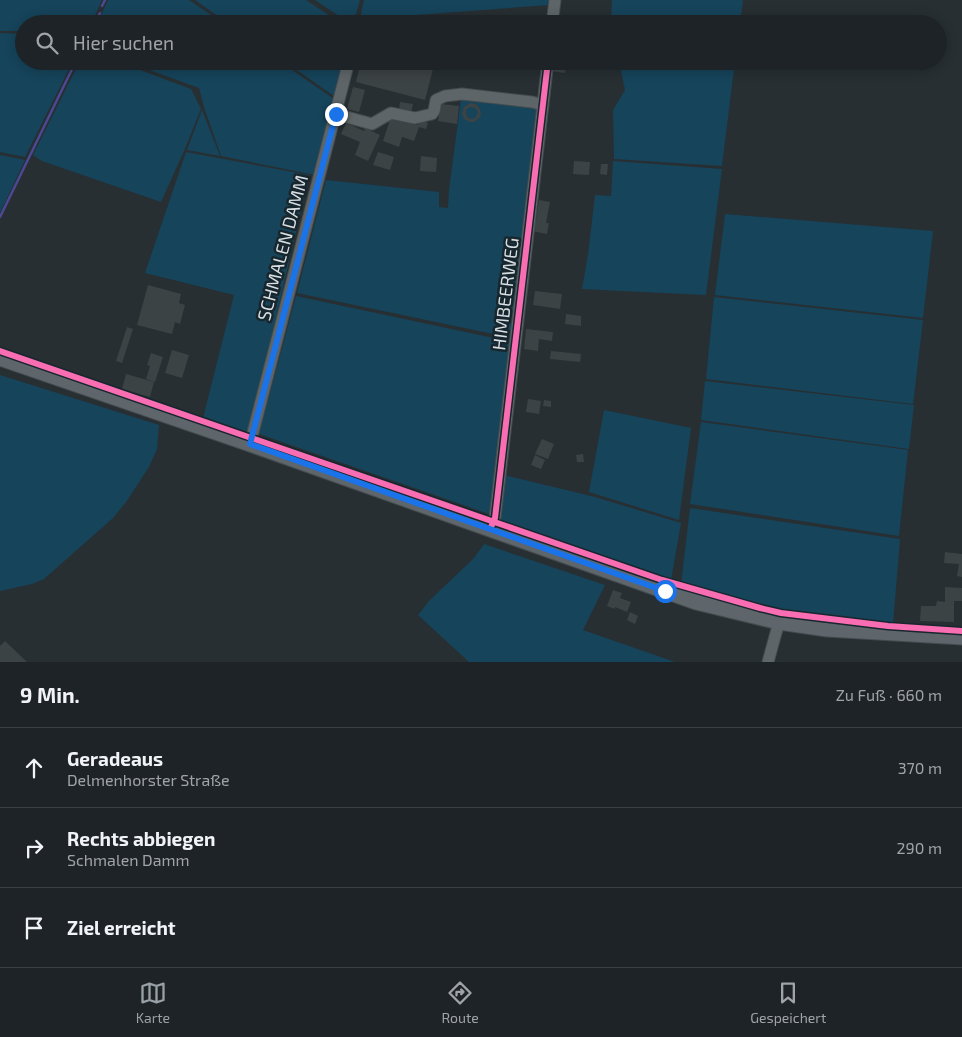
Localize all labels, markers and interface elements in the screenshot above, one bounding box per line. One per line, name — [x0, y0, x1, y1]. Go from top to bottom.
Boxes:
search box — [15, 15, 947, 70]
icon: search — [33, 29, 61, 57]
text: Hier suchen — [73, 31, 174, 54]
route end — [325, 103, 348, 126]
street label: SCHMALEN DAMM — [252, 172, 312, 323]
street label: HIMBEERWEG — [487, 236, 523, 351]
route start — [654, 580, 677, 603]
text: 9 Min. — [20, 682, 80, 707]
text: Zu Fuß · 660 m — [836, 685, 942, 704]
text: Geradeaus — [67, 747, 163, 770]
icon: ahead — [20, 754, 48, 782]
text: 370 m — [898, 758, 942, 777]
text: Delmenhorster Straße — [67, 770, 230, 789]
text: Rechts abbiegen — [67, 827, 215, 850]
icon: right — [20, 834, 48, 862]
text: 290 m — [897, 838, 942, 857]
text: Schmalen Damm — [67, 850, 190, 869]
icon: arrive — [20, 914, 48, 942]
text: Ziel erreicht — [67, 916, 176, 939]
tab: Karte — [136, 979, 170, 1026]
tab: Route — [442, 979, 479, 1026]
tab: Gespeichert — [750, 979, 826, 1026]

